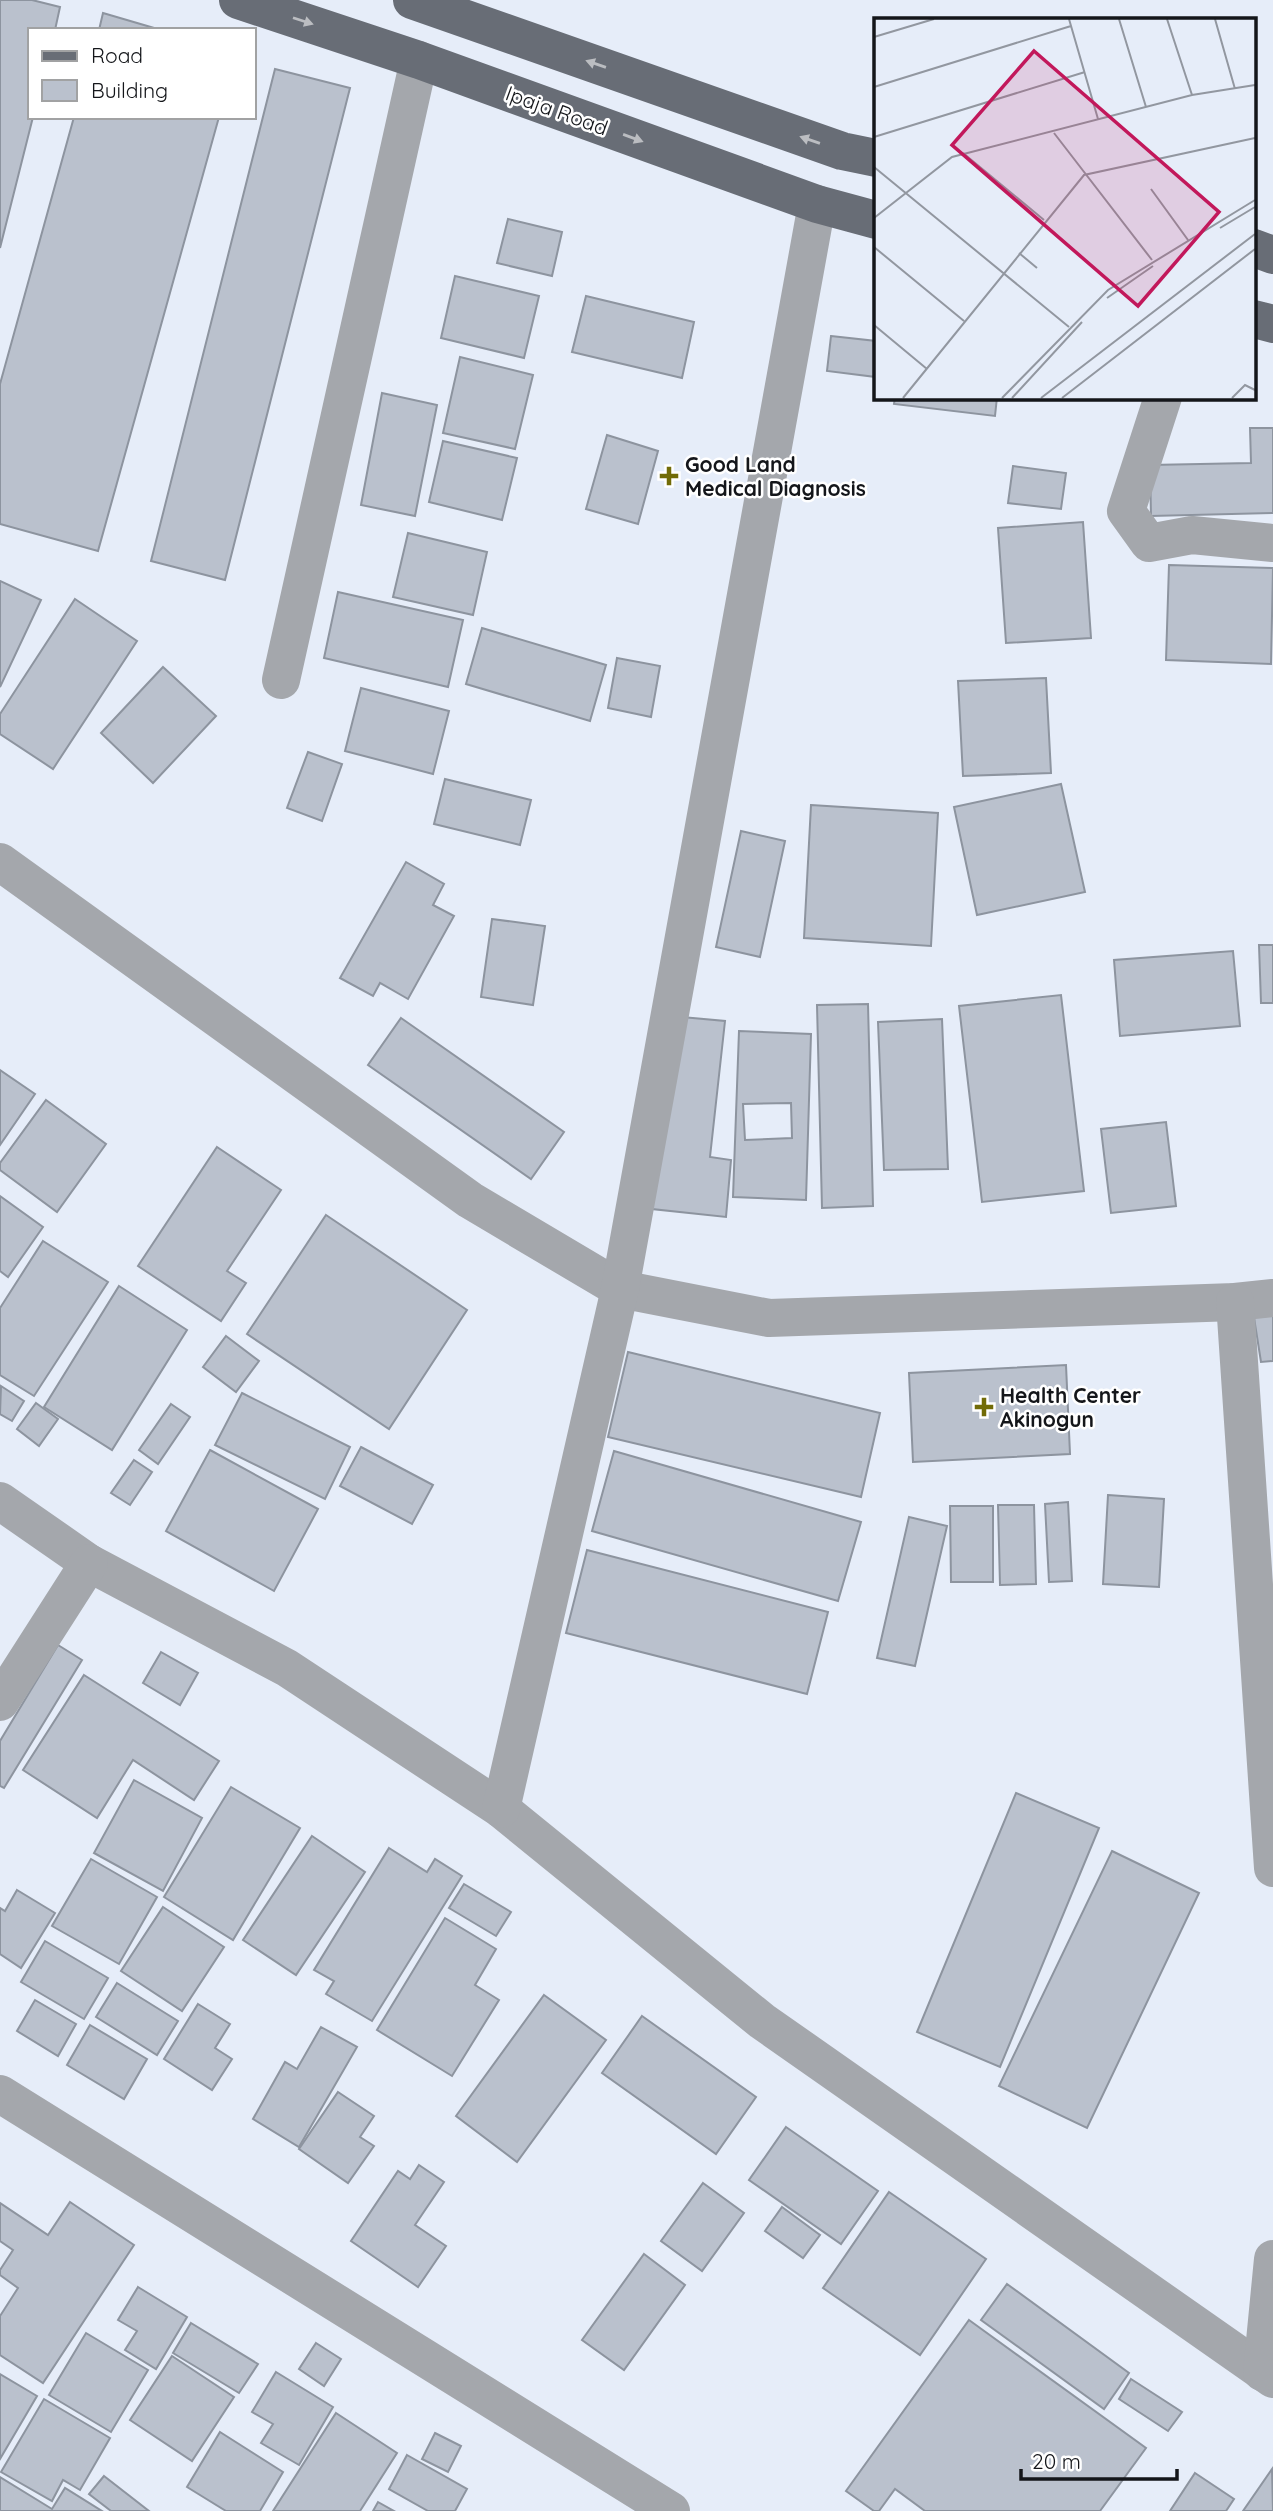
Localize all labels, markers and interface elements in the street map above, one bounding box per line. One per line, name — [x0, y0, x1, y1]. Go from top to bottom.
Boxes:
one-way arrow — [292, 17, 313, 27]
inset map — [874, 18, 1256, 399]
legend — [28, 28, 256, 119]
text: Road — [91, 42, 143, 68]
one-way arrow — [585, 59, 606, 70]
text: Building — [91, 77, 168, 103]
street label: Ipaja Road — [502, 79, 612, 141]
one-way arrow — [622, 132, 643, 143]
one-way arrow — [800, 134, 821, 145]
place label: Good Land Medical Diagnosis — [685, 451, 866, 501]
marker: Good Land Medical Diagnosis — [659, 466, 679, 486]
place label: Health Center Akinogun — [1000, 1382, 1141, 1432]
marker: Health Center Akinogun — [974, 1397, 994, 1417]
scale bar — [1021, 2438, 1177, 2482]
text: 20 m — [1032, 2448, 1081, 2474]

